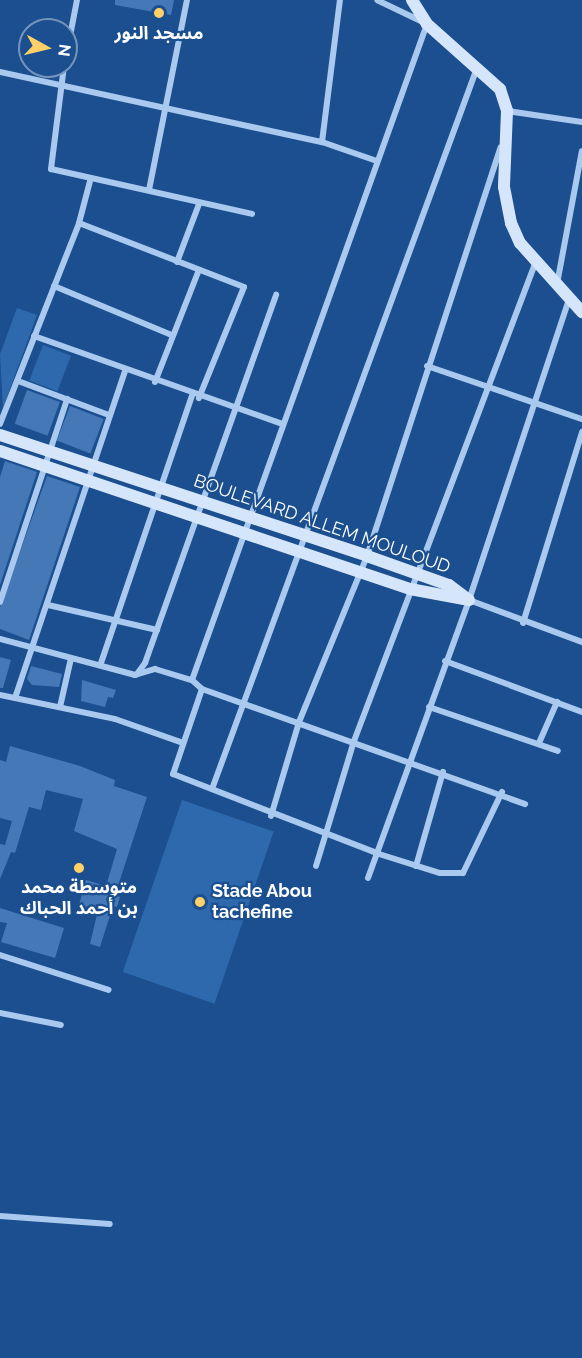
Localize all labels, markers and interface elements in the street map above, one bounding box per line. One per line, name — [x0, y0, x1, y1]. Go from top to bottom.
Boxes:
marker: مسجد النور — [152, 6, 166, 20]
north arrow — [18, 18, 78, 78]
place label: مسجد النور — [114, 22, 204, 44]
text: N — [54, 43, 75, 58]
street label: BOULEVARD ALLEM MOULOUD — [191, 470, 453, 578]
marker: متوسطة محمد بن أحمد الحباك — [72, 861, 86, 875]
place label: متوسطة محمد بن أحمد الحباك — [20, 877, 138, 920]
place label: Stade Abou tachefine — [212, 881, 312, 924]
marker: Stade Abou tachefine — [193, 895, 207, 909]

